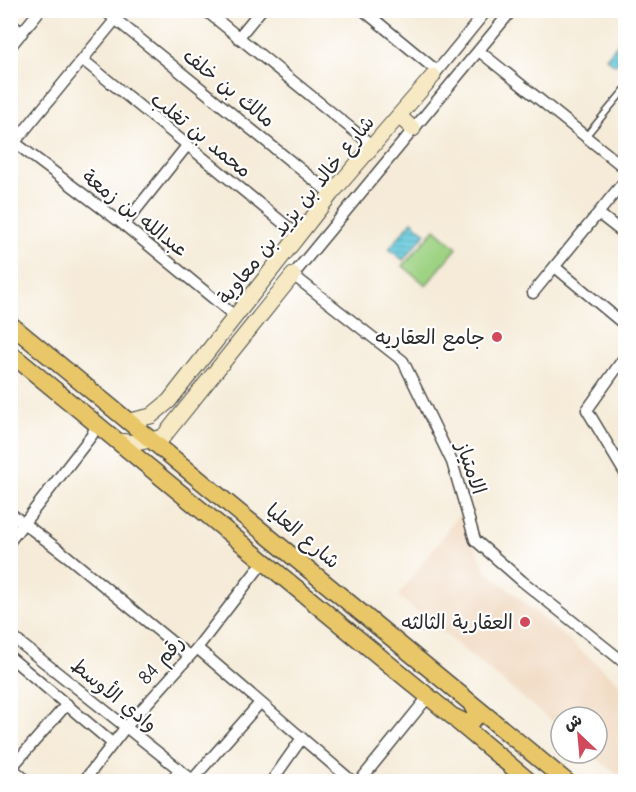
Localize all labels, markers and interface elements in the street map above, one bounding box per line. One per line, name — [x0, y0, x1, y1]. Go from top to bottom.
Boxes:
street label: مالك بن خلف — [178, 44, 280, 132]
street label: محمد بن تغلب — [146, 88, 256, 182]
street label: شارع خالد بن يزيد بن معاوية — [213, 111, 381, 310]
street label: عبدالله بن زمعة — [78, 165, 192, 261]
place label: جامع العقاريه — [376, 326, 485, 352]
marker: جامع العقاريه — [490, 330, 504, 344]
street label: الامتياز — [451, 437, 491, 497]
street label: شارع العليا — [260, 499, 344, 575]
place label: العقارية الثالثه — [402, 611, 513, 634]
marker: العقارية الثالثه — [518, 615, 532, 629]
street label: رقم 84 — [133, 631, 191, 691]
street label: وادي الأوسط — [64, 652, 163, 739]
north arrow — [549, 705, 609, 765]
text: ش — [561, 710, 585, 734]

